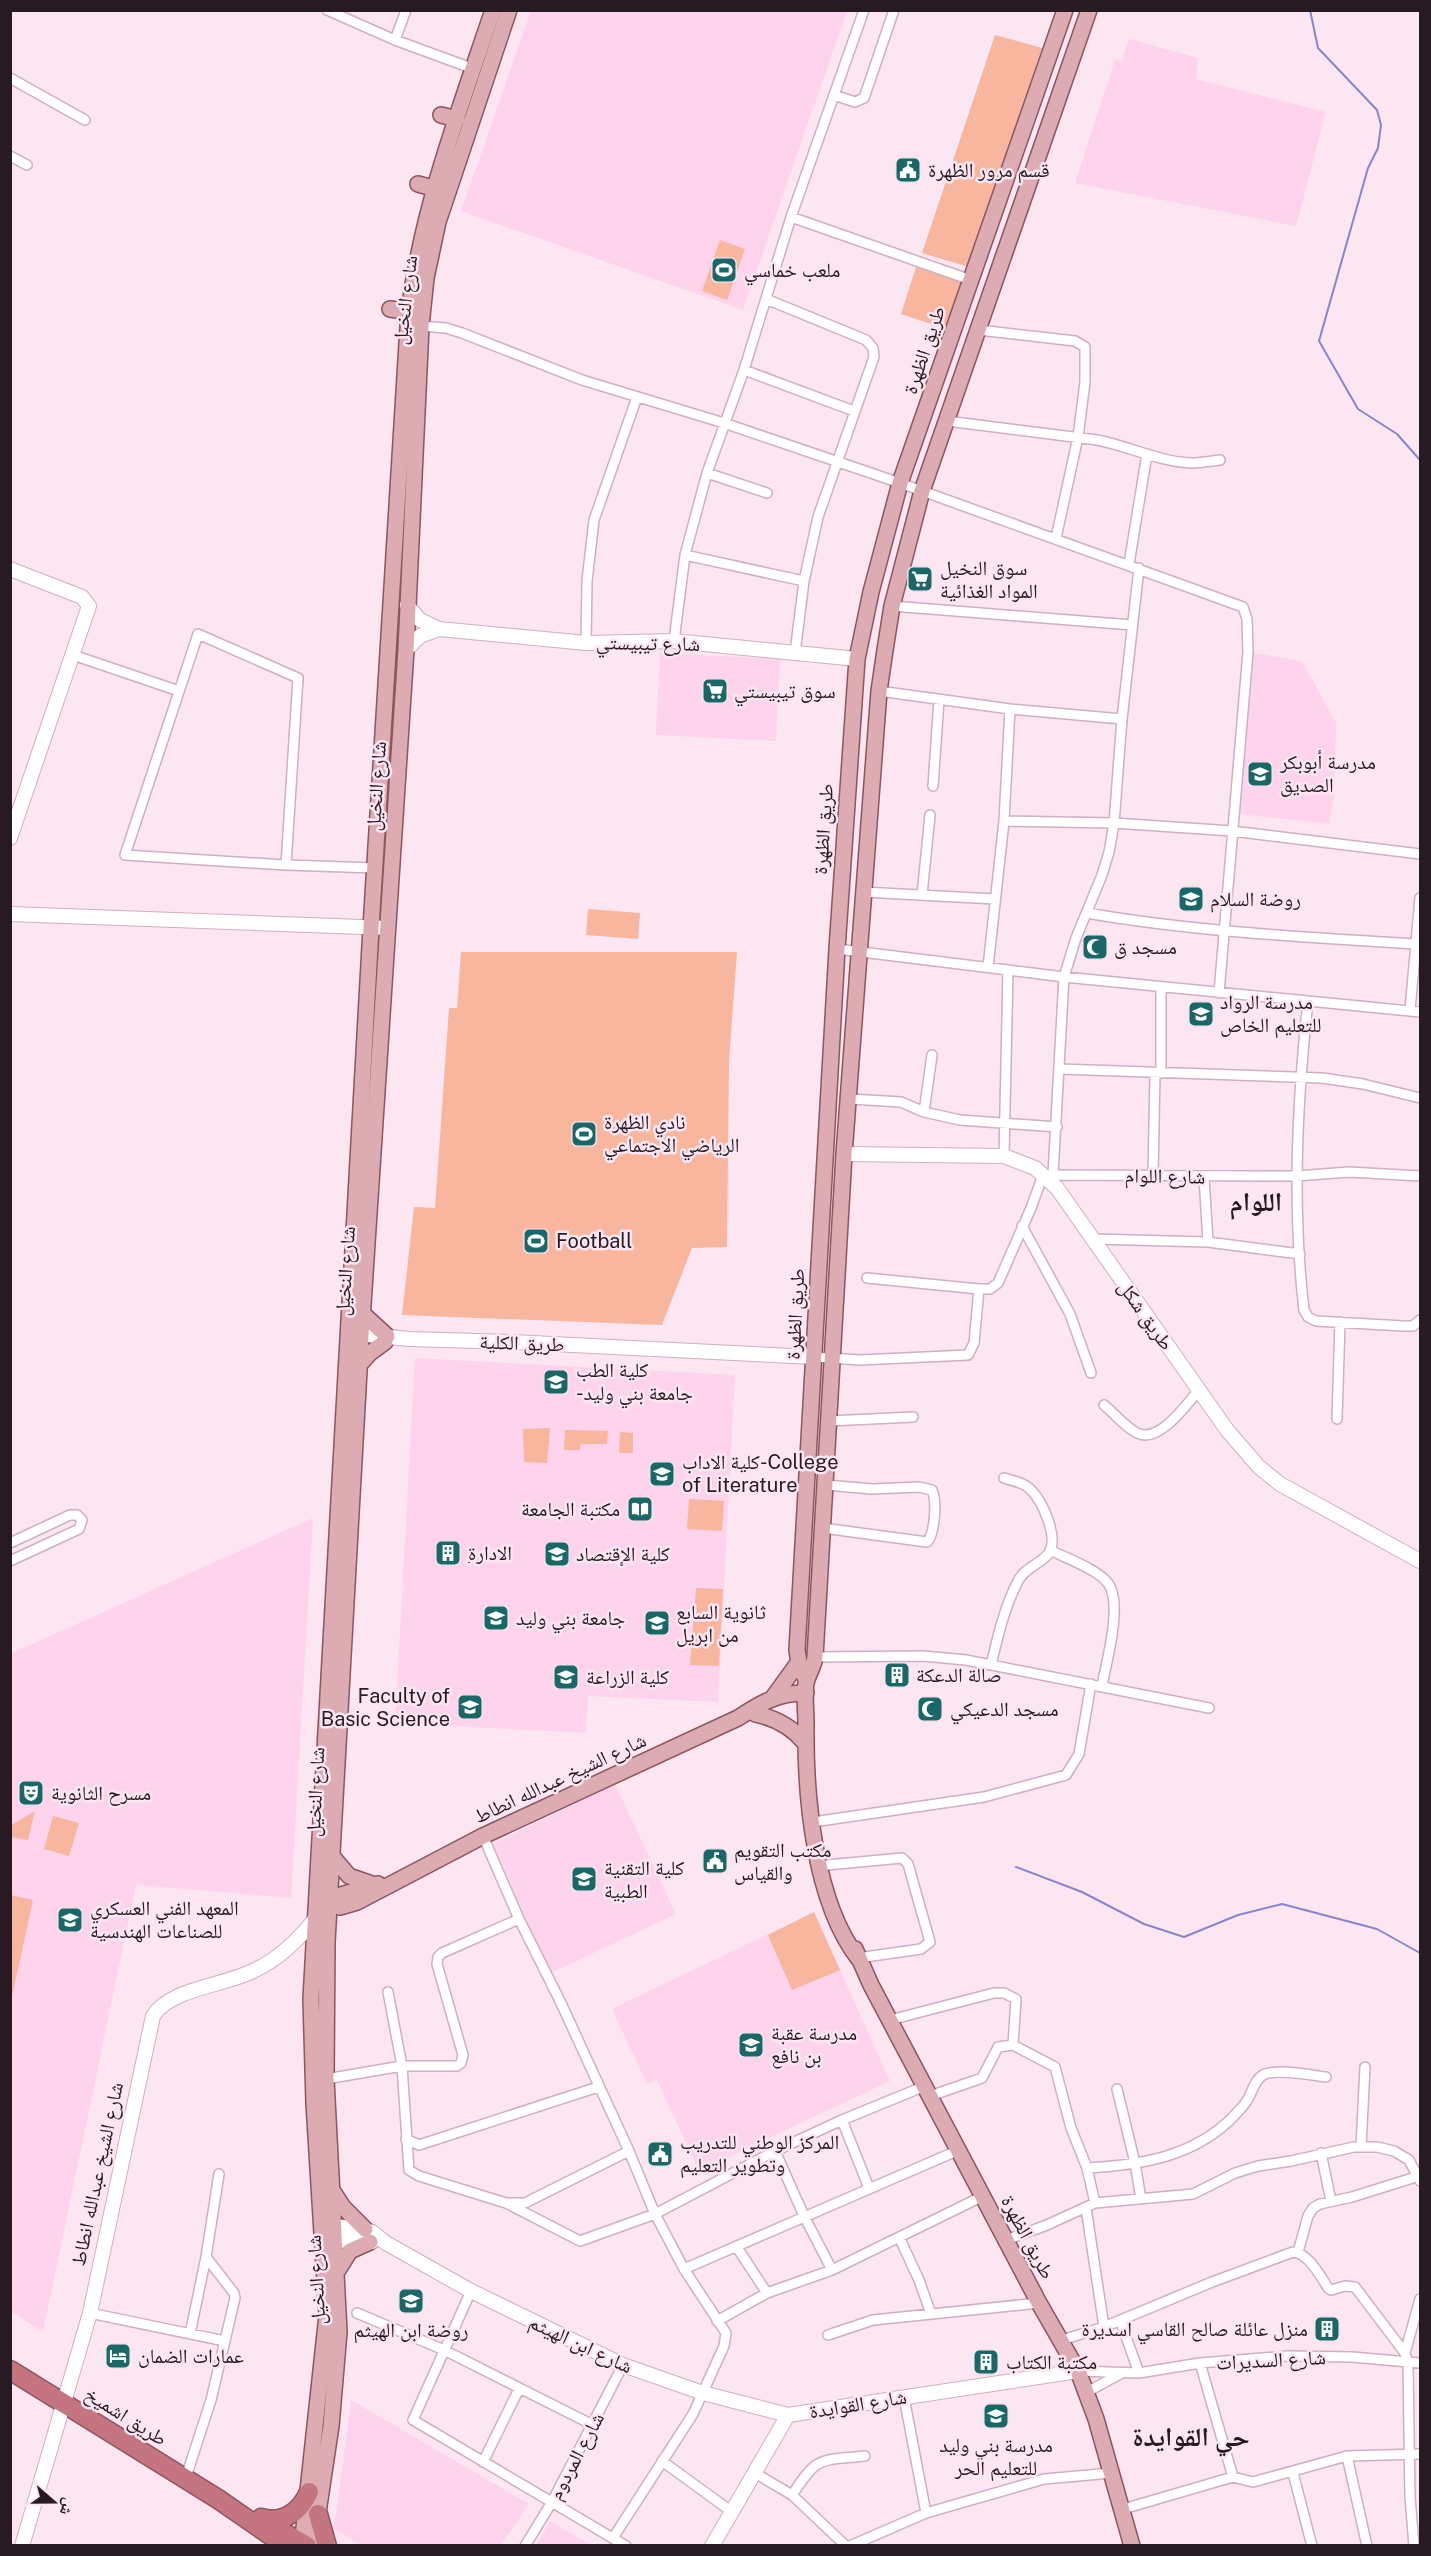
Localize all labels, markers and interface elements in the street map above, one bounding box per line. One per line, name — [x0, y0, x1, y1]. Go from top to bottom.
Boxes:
public building icon: قسم مرور الظهرة — [893, 155, 923, 185]
place label: قسم مرور الظهرة — [928, 158, 1050, 184]
street label: شارع النخيل — [388, 254, 423, 346]
sports icon: ملعب خماسي — [709, 255, 739, 285]
place label: ملعب خماسي — [744, 258, 840, 286]
street label: طريق الظهرة — [898, 303, 950, 397]
place label: سوق النخيل المواد الغذائية — [940, 556, 1038, 603]
supermarket icon: سوق النخيل المواد الغذائية — [905, 564, 935, 594]
street label: شارع تيبيستي — [596, 630, 700, 660]
supermarket icon: سوق تيبيستي — [700, 676, 730, 706]
place label: سوق تيبيستي — [734, 679, 836, 707]
street label: شارع النخيل — [361, 740, 392, 832]
place label: مدرسة أبوبكر الصديق — [1279, 750, 1376, 797]
school or university icon: مدرسة أبوبكر الصديق — [1245, 759, 1275, 789]
street label: طريق الظهرة — [808, 783, 838, 875]
school or university icon: روضة السلام — [1176, 884, 1206, 914]
place label: روضة السلام — [1210, 887, 1301, 913]
mosque icon: مسجد ق — [1080, 932, 1110, 962]
place label: مسجد ق — [1114, 935, 1177, 959]
place label: مدرسة الرواد للتعليم الخاص — [1220, 990, 1321, 1039]
school or university icon: مدرسة الرواد للتعليم الخاص — [1186, 999, 1216, 1029]
place label: نادي الظهرة الرياضي الاجتماعي — [604, 1110, 740, 1161]
sports icon: نادي الظهرة الرياضي الاجتماعي — [569, 1119, 599, 1149]
street label: شارع اللوام — [1124, 1163, 1206, 1191]
district label: اللوام — [1230, 1186, 1282, 1220]
street label: شارع النخيل — [330, 1225, 361, 1317]
sports icon: Football — [521, 1226, 551, 1256]
place label: Football — [556, 1229, 632, 1253]
street label: طريق الظهرة — [781, 1268, 809, 1360]
street label: طريق شكل — [1113, 1275, 1179, 1355]
street label: طريق الكلية — [479, 1330, 565, 1356]
place label: كلية الطب -جامعة بني وليد — [576, 1358, 693, 1409]
school or university icon: كلية الطب -جامعة بني وليد — [541, 1367, 571, 1397]
place label: كلية الاداب-College of Literature — [682, 1450, 839, 1497]
school or university icon: كلية الاداب-College of Literature — [647, 1459, 677, 1489]
library icon: مكتبة الجامعة — [625, 1494, 655, 1524]
place label: مكتبة الجامعة — [521, 1497, 620, 1521]
building icon: ِالادارة — [433, 1538, 463, 1568]
school or university icon: كلية الإقتصاد — [542, 1539, 572, 1569]
place label: ِالادارة — [468, 1541, 512, 1565]
place label: كلية الإقتصاد — [576, 1542, 670, 1567]
place label: ثانوية السابع من ابريل — [676, 1600, 766, 1647]
school or university icon: جامعة بني وليد — [481, 1603, 511, 1633]
place label: جامعة بني وليد — [516, 1606, 626, 1634]
school or university icon: ثانوية السابع من ابريل — [642, 1608, 672, 1638]
building icon: صالة الدعكة — [882, 1660, 912, 1690]
school or university icon: كلية الزراعة — [551, 1662, 581, 1692]
place label: صالة الدعكة — [916, 1663, 1002, 1687]
place label: كلية الزراعة — [586, 1665, 669, 1689]
place label: Faculty of Basic Science — [321, 1684, 450, 1731]
school or university icon: Faculty of Basic Science — [455, 1692, 485, 1722]
mosque icon: مسجد الدعيكي — [915, 1694, 945, 1724]
place label: مسجد الدعيكي — [950, 1697, 1059, 1725]
street label: شارع الشيخ عبدالله انطاط — [470, 1728, 650, 1829]
street label: شارع النخيل — [301, 1746, 330, 1838]
theatre icon: مسرح الثانوية — [16, 1778, 46, 1808]
place label: مسرح الثانوية — [51, 1781, 151, 1806]
place label: مكتب التقويم والقياس — [734, 1838, 831, 1885]
public building icon: مكتب التقويم والقياس — [700, 1846, 730, 1876]
place label: كلية التقنية الطبية — [604, 1856, 684, 1903]
school or university icon: كلية التقنية الطبية — [569, 1864, 599, 1894]
place label: المعهد الفني العسكري للصناعات الهندسية — [90, 1896, 239, 1943]
school or university icon: المعهد الفني العسكري للصناعات الهندسية — [55, 1905, 85, 1935]
place label: مدرسة عقبة بن نافع — [771, 2021, 857, 2069]
school or university icon: مدرسة عقبة بن نافع — [736, 2030, 766, 2060]
street label: شارع الشيخ عبدالله انطاط — [66, 2080, 129, 2268]
place label: المركز الوطني للتدريب وتطوير التعليم — [680, 2130, 839, 2179]
public building icon: المركز الوطني للتدريب وتطوير التعليم — [645, 2139, 675, 2169]
street label: طريق الظهرة — [996, 2191, 1060, 2283]
street label: شارع النخيل — [302, 2234, 331, 2326]
school or university icon: روضة ابن الهيثم — [396, 2286, 426, 2316]
street label: شارع ابن الهيثم — [525, 2310, 636, 2380]
building icon: منزل عائلة صالح القاسي اسديرة — [1312, 2314, 1342, 2344]
place label: منزل عائلة صالح القاسي اسديرة — [1081, 2317, 1308, 2345]
place label: روضة ابن الهيثم — [353, 2318, 469, 2344]
hotel icon: عمارات الضمان — [103, 2341, 133, 2371]
place label: عمارات الضمان — [138, 2344, 244, 2368]
street label: شارع السديرات — [1216, 2345, 1326, 2376]
building icon: مكتبة الكتاب — [971, 2347, 1001, 2377]
place label: مكتبة الكتاب — [1006, 2350, 1097, 2374]
street label: طريق اشميخ — [80, 2381, 172, 2452]
street label: شارع القوايدة — [808, 2384, 909, 2425]
school or university icon: مدرسة بني وليد للتعليم الحر — [981, 2401, 1011, 2431]
street label: شارع المردوم — [543, 2408, 611, 2505]
district label: حي القوايدة — [1132, 2421, 1250, 2457]
place label: مدرسة بني وليد للتعليم الحر — [939, 2433, 1053, 2482]
north arrow — [24, 2472, 84, 2532]
text: ش — [56, 2496, 79, 2518]

